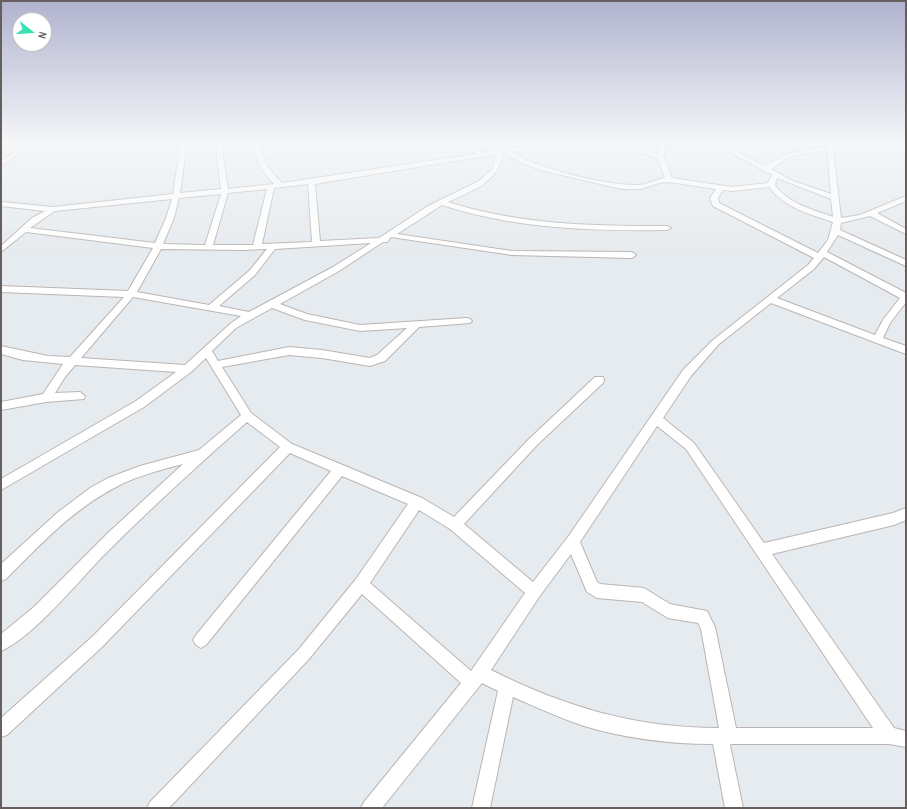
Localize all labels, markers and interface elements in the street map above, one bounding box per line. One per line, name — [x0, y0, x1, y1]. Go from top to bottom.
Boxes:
north arrow — [12, 12, 52, 52]
text: N — [35, 30, 50, 40]

